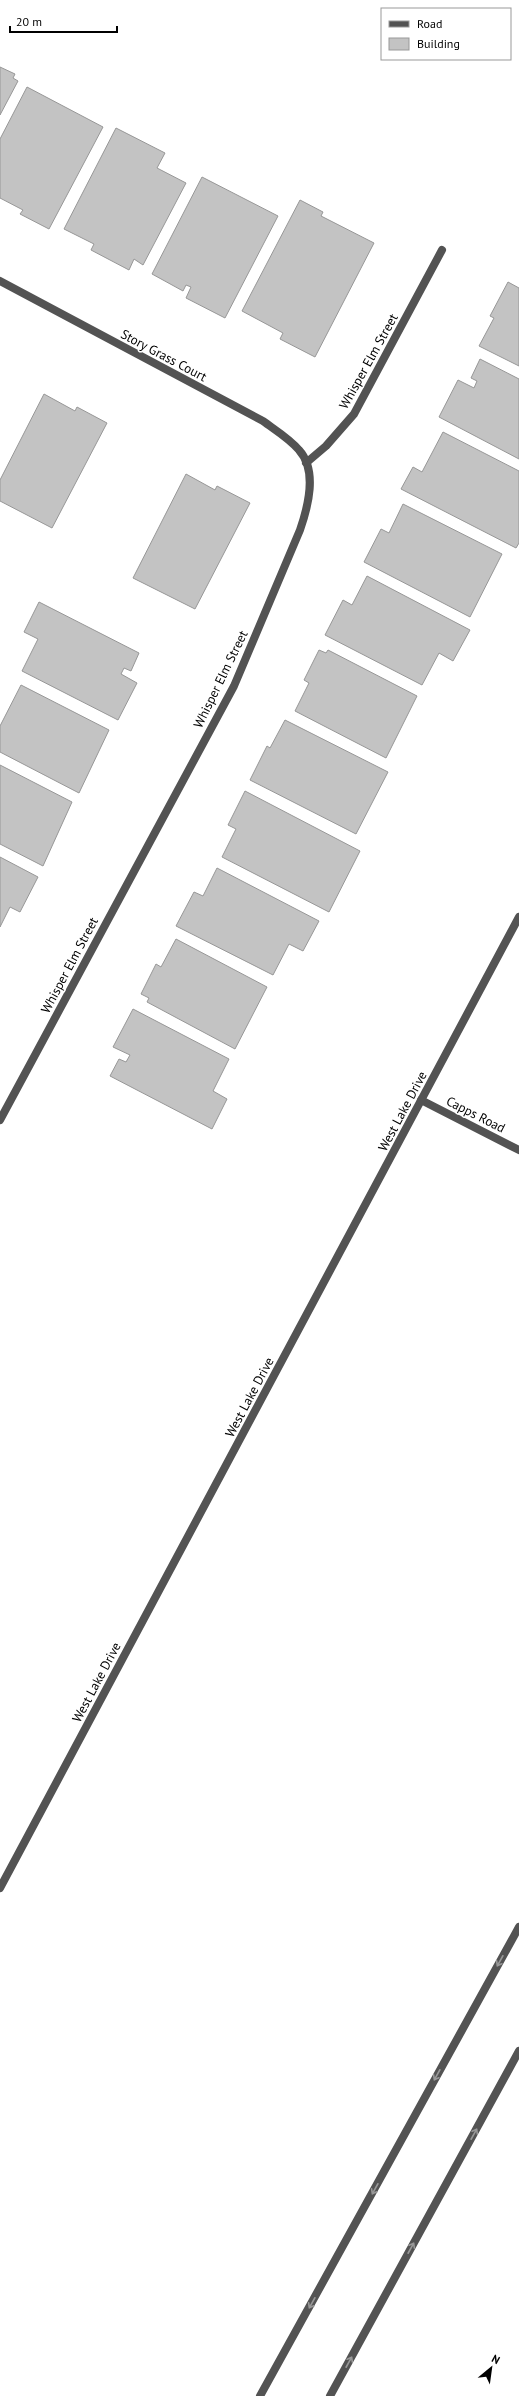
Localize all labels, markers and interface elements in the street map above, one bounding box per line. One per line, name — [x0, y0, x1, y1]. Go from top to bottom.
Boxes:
scale bar — [10, 8, 117, 34]
legend — [381, 8, 511, 60]
text: 20 m — [16, 14, 42, 29]
text: Road — [417, 16, 442, 31]
text: Building — [417, 36, 460, 51]
street label: Whisper Elm Street — [335, 310, 402, 412]
street label: Story Grass Court — [118, 326, 210, 386]
street label: Whisper Elm Street — [189, 627, 252, 731]
street label: Whisper Elm Street — [37, 914, 102, 1016]
street label: West Lake Drive — [374, 1068, 431, 1154]
street label: Capps Road — [443, 1092, 508, 1137]
street label: West Lake Drive — [221, 1354, 278, 1440]
street label: West Lake Drive — [68, 1639, 125, 1725]
one-way arrow — [496, 1955, 504, 1967]
one-way arrow — [433, 2069, 441, 2081]
one-way arrow — [470, 2128, 478, 2140]
one-way arrow — [370, 2183, 378, 2195]
one-way arrow — [408, 2242, 416, 2254]
one-way arrow — [307, 2297, 315, 2309]
north arrow — [471, 2348, 511, 2388]
text: N — [489, 2351, 502, 2367]
one-way arrow — [345, 2356, 353, 2368]

